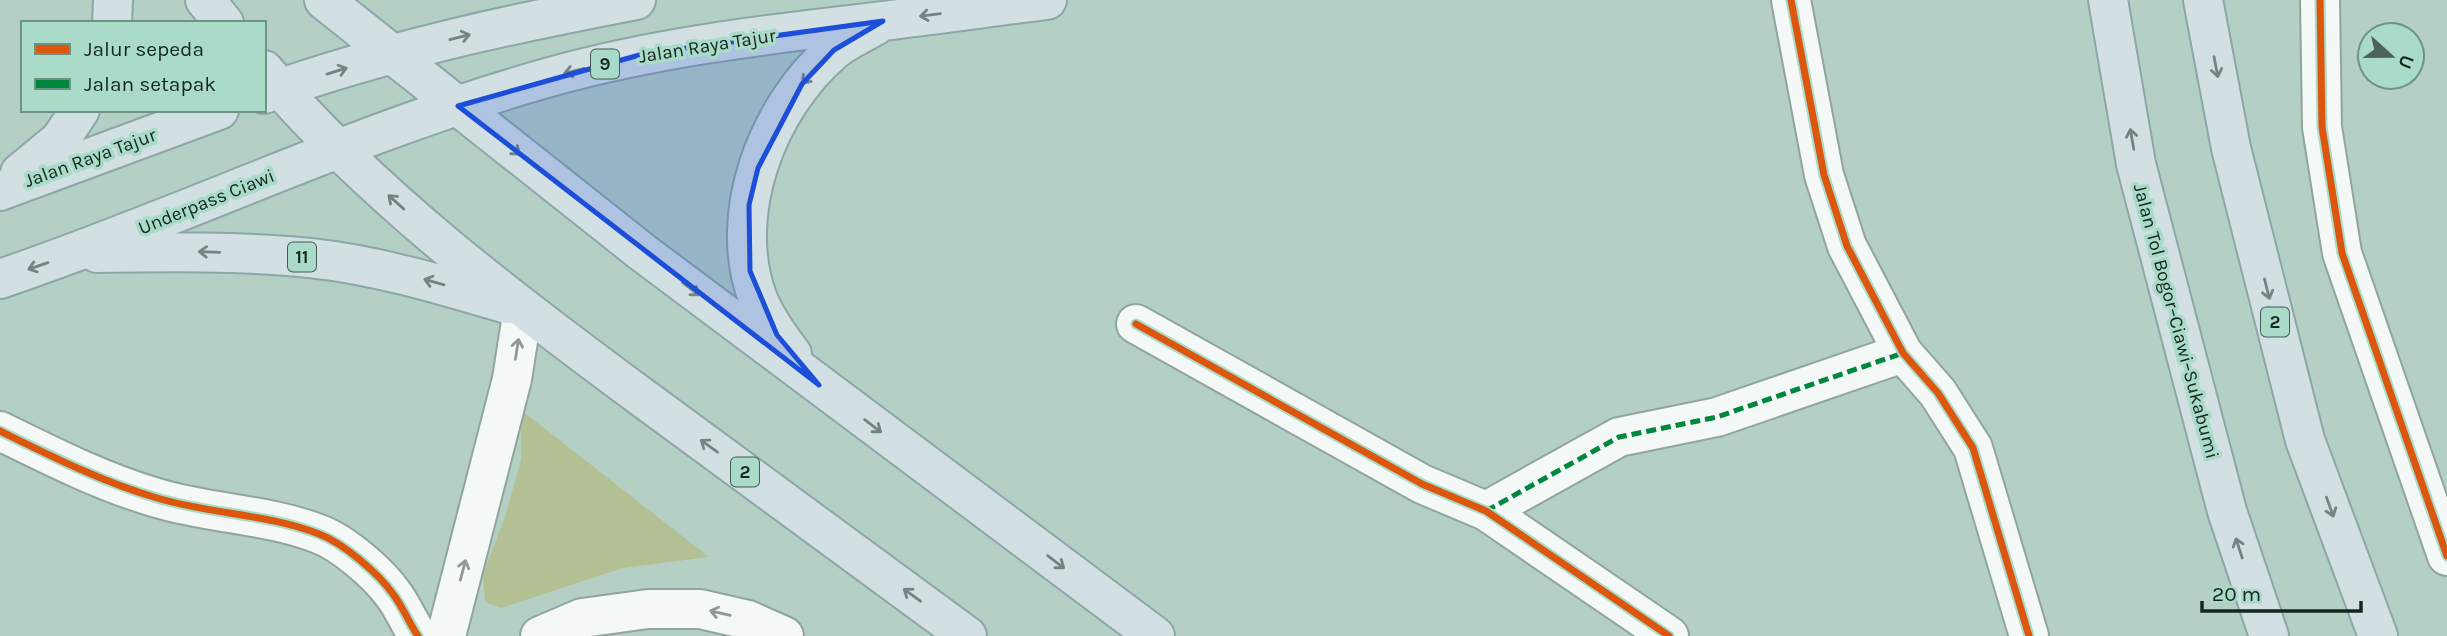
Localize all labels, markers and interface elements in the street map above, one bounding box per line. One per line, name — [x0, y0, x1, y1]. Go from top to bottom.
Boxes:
one-way arrow — [920, 8, 942, 21]
legend — [21, 21, 266, 112]
north arrow — [2356, 21, 2426, 91]
street label: Jalan Raya Tajur — [637, 24, 777, 68]
one-way arrow — [448, 30, 470, 43]
text: Jalur sepeda — [84, 37, 204, 61]
road number: 9 — [591, 50, 619, 78]
text: U — [2393, 52, 2419, 72]
one-way arrow — [2210, 55, 2223, 78]
one-way arrow — [325, 63, 347, 76]
one-way arrow — [563, 65, 586, 79]
one-way arrow — [801, 67, 818, 84]
text: Jalan setapak — [84, 72, 216, 96]
street label: Jalan Raya Tajur — [22, 124, 159, 192]
one-way arrow — [2125, 128, 2138, 150]
one-way arrow — [502, 141, 520, 156]
street label: Underpass Ciawi — [135, 165, 278, 239]
street label: Jalan Tol Bogor–Ciawi–Sukabumi — [2129, 181, 2223, 461]
one-way arrow — [388, 193, 405, 210]
road number: 11 — [288, 243, 316, 272]
one-way arrow — [198, 246, 221, 259]
one-way arrow — [27, 261, 49, 274]
one-way arrow — [423, 275, 445, 288]
one-way arrow — [2261, 277, 2274, 300]
one-way arrow — [681, 281, 700, 296]
road number: 2 — [2261, 308, 2289, 336]
one-way arrow — [510, 338, 523, 361]
one-way arrow — [864, 418, 883, 433]
one-way arrow — [700, 439, 719, 453]
road number: 2 — [731, 458, 759, 486]
one-way arrow — [2325, 495, 2337, 517]
one-way arrow — [2232, 537, 2245, 559]
one-way arrow — [1046, 554, 1065, 569]
one-way arrow — [457, 559, 470, 582]
scale bar — [2202, 570, 2361, 614]
text: 20 m — [2212, 582, 2261, 606]
one-way arrow — [903, 588, 922, 603]
one-way arrow — [709, 606, 732, 620]

